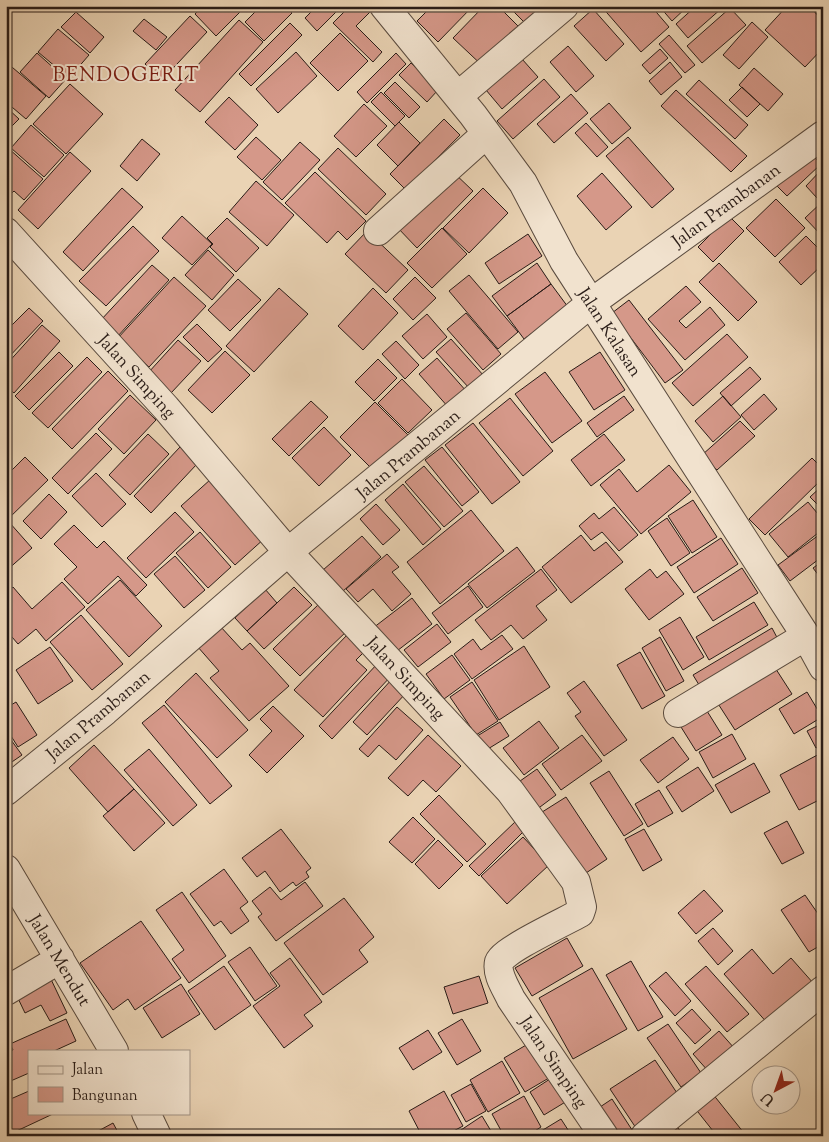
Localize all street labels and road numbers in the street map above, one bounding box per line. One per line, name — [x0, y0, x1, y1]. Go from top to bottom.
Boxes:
street label: Jalan Prambanan — [667, 158, 787, 256]
street label: Jalan Kalasan — [569, 282, 647, 383]
street label: Jalan Simping — [90, 328, 181, 426]
street label: Jalan Prambanan — [351, 404, 467, 507]
street label: Jalan Simping — [358, 631, 450, 727]
street label: Jalan Prambanan — [41, 665, 157, 768]
street label: Jalan Mendut — [20, 909, 96, 1012]
street label: Jalan Simping — [511, 1011, 593, 1115]

